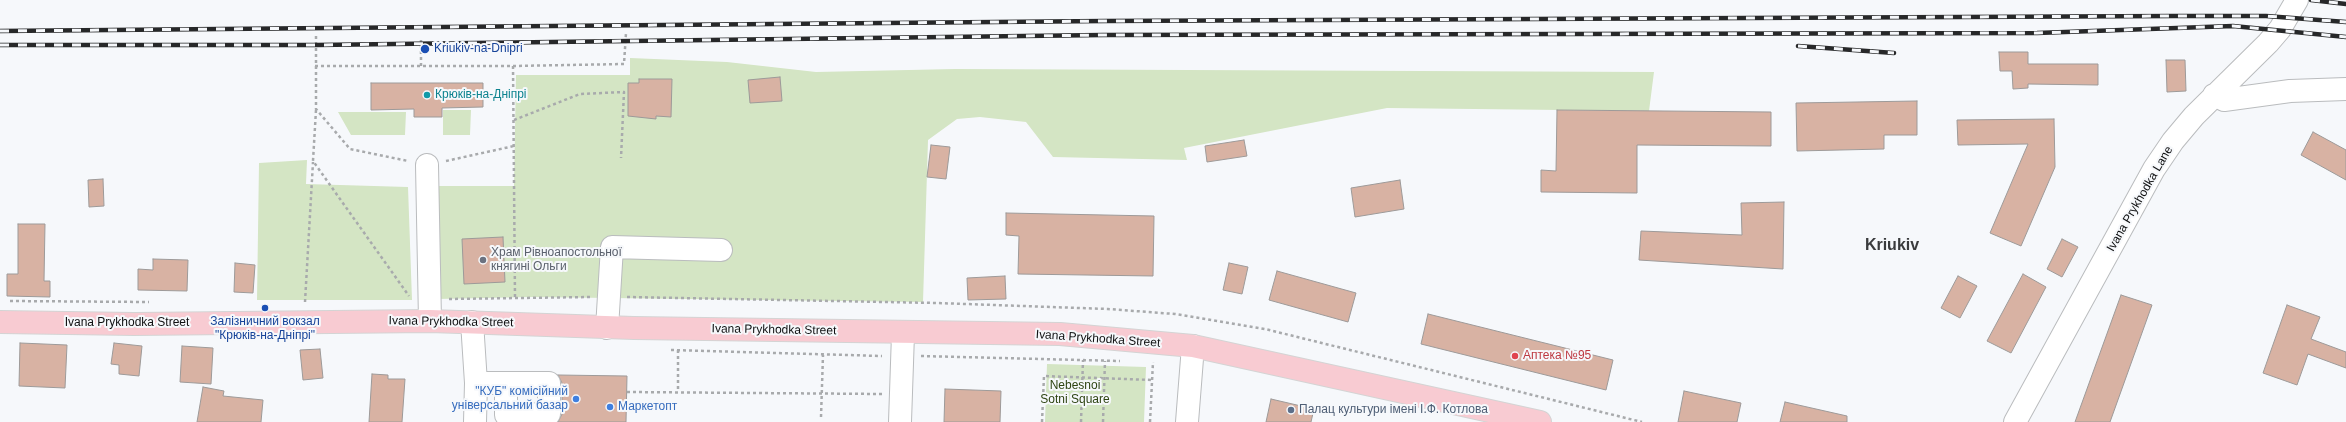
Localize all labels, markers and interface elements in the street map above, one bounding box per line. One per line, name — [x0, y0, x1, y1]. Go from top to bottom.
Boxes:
place label: Kriukiv-na-Dnipri — [434, 42, 523, 56]
marker: Kriukiv-na-Dnipri — [419, 43, 431, 55]
place label: Крюків-на-Дніпрі — [435, 88, 527, 102]
marker: Крюків-на-Дніпрі — [422, 90, 432, 100]
street label: Ivana Prykhodka Lane — [2104, 144, 2176, 254]
district label: Kriukiv — [1865, 236, 1919, 256]
place label: Храм Рівноапостольної княгині Ольги — [491, 246, 622, 274]
marker: Храм Рівноапостольної княгині Ольги — [478, 255, 488, 265]
marker: Залізничний вокзал "Крюкiв-на-Днiпрi" — [260, 303, 270, 313]
street label: Ivana Prykhodka Street — [389, 314, 513, 330]
place label: Залізничний вокзал "Крюкiв-на-Днiпрi" — [210, 315, 320, 343]
street label: Ivana Prykhodka Street — [65, 316, 189, 330]
street label: Ivana Prykhodka Street — [712, 322, 836, 338]
street label: Ivana Prykhodka Street — [1035, 327, 1161, 351]
place label: Аптека №95 — [1523, 349, 1591, 363]
marker: Аптека №95 — [1510, 351, 1520, 361]
park label: Nebesnoi Sotni Square — [1040, 379, 1110, 407]
place label: "КУБ" комісійний універсальний базар — [452, 385, 568, 413]
marker: "КУБ" комісійний універсальний базар — [571, 394, 581, 404]
place label: Маркетопт — [618, 400, 677, 414]
marker: Маркетопт — [605, 402, 615, 412]
place label: Палац культури імені І.Ф. Котлова — [1299, 403, 1488, 417]
marker: Палац культури імені І.Ф. Котлова — [1286, 405, 1296, 415]

